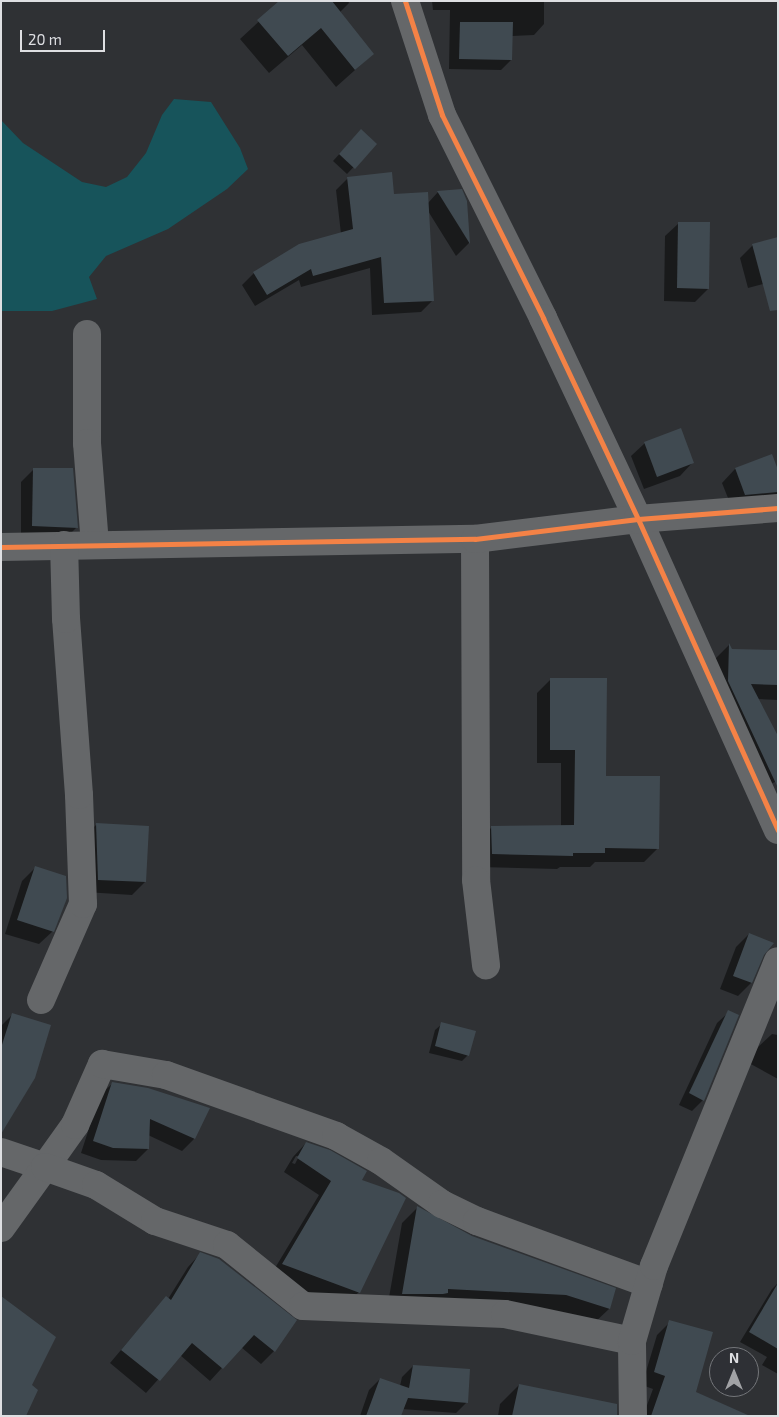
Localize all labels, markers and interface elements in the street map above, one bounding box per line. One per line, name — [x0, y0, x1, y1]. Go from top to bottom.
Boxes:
scale bar — [22, 20, 108, 52]
text: 20 m — [28, 30, 62, 48]
north arrow — [709, 1347, 759, 1397]
text: N — [729, 1349, 739, 1366]

